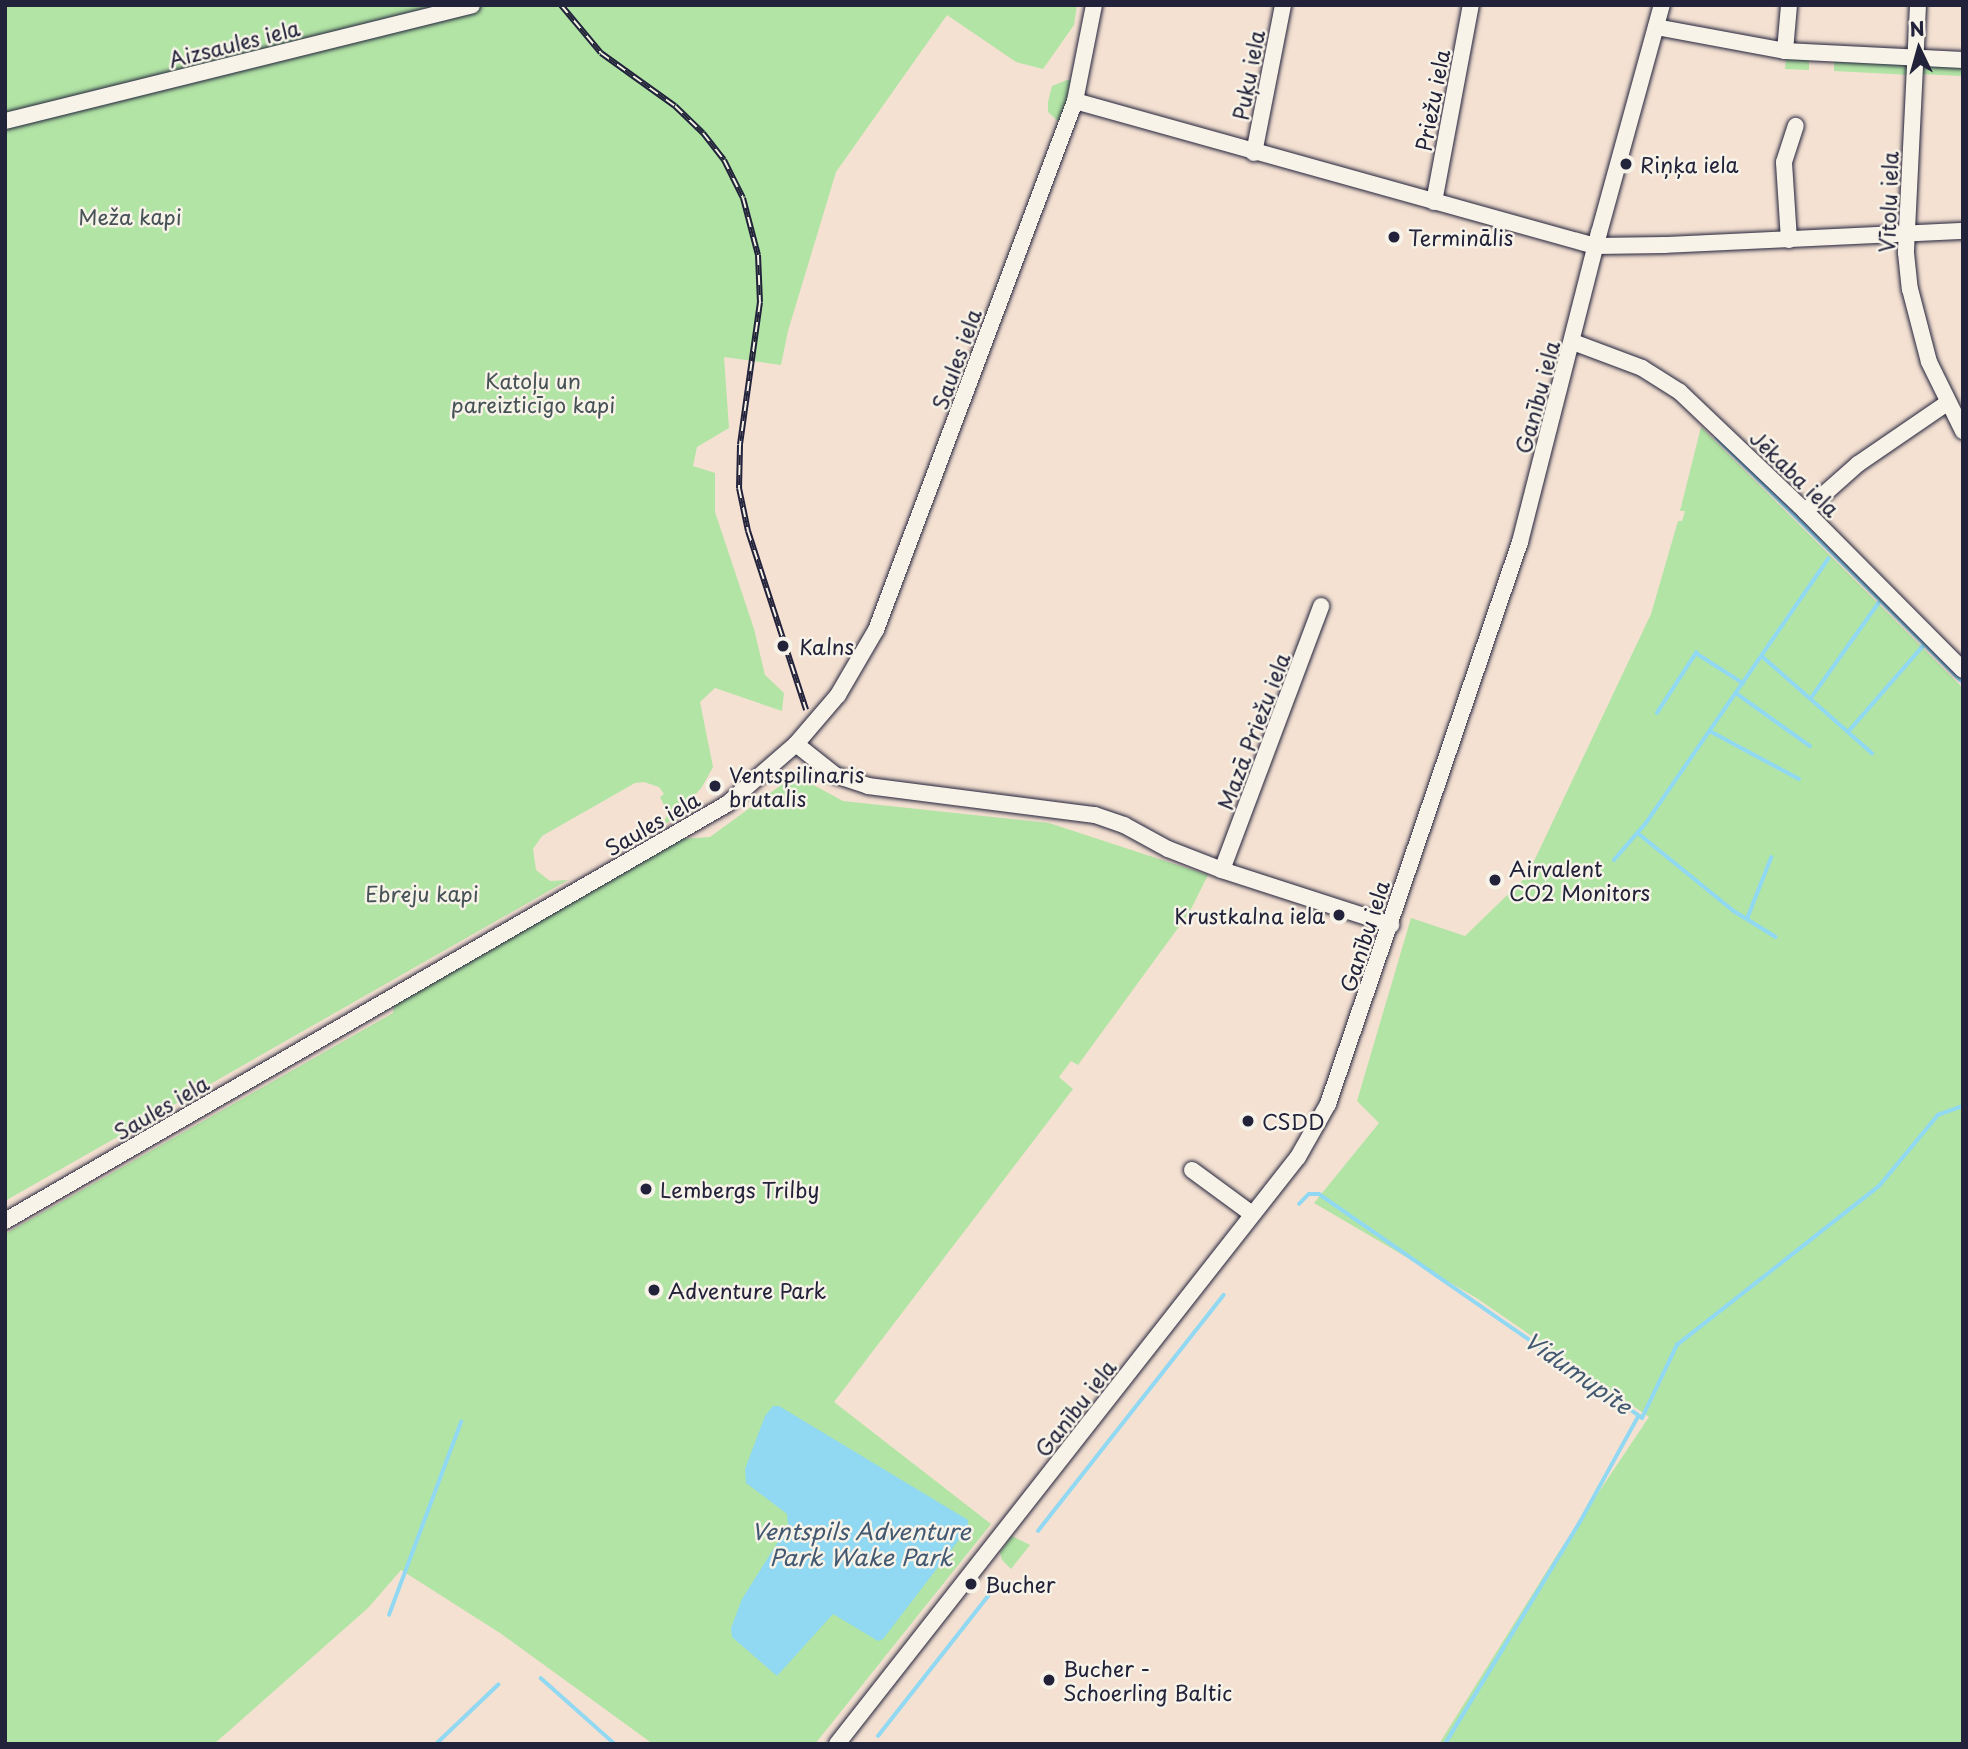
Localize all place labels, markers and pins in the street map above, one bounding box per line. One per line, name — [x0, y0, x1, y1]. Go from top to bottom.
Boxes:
place label: Riņķa iela — [1640, 151, 1740, 177]
marker: Riņķa iela — [1618, 156, 1634, 172]
place label: Terminālis — [1408, 224, 1513, 250]
marker: Terminālis — [1386, 229, 1402, 245]
place label: Kalns — [799, 633, 854, 659]
marker: Kalns — [773, 636, 793, 656]
place label: Ventspilinaris brutalis — [729, 761, 864, 811]
marker: Ventspilinaris brutalis — [707, 778, 723, 794]
place label: Airvalent CO2 Monitors — [1509, 855, 1652, 905]
marker: Airvalent CO2 Monitors — [1487, 872, 1503, 888]
place label: Krustkalna iela — [1173, 902, 1325, 928]
marker: Krustkalna iela — [1331, 907, 1347, 923]
place label: CSDD — [1262, 1108, 1325, 1134]
marker: CSDD — [1240, 1113, 1256, 1129]
place label: Lembergs Trilby — [660, 1176, 820, 1202]
marker: Lembergs Trilby — [638, 1181, 654, 1197]
place label: Adventure Park — [668, 1277, 828, 1303]
marker: Adventure Park — [646, 1282, 662, 1298]
place label: Bucher — [985, 1571, 1056, 1597]
marker: Bucher — [963, 1576, 979, 1592]
place label: Bucher - Schoerling Baltic — [1063, 1655, 1233, 1705]
marker: Bucher - Schoerling Baltic — [1041, 1672, 1057, 1688]

